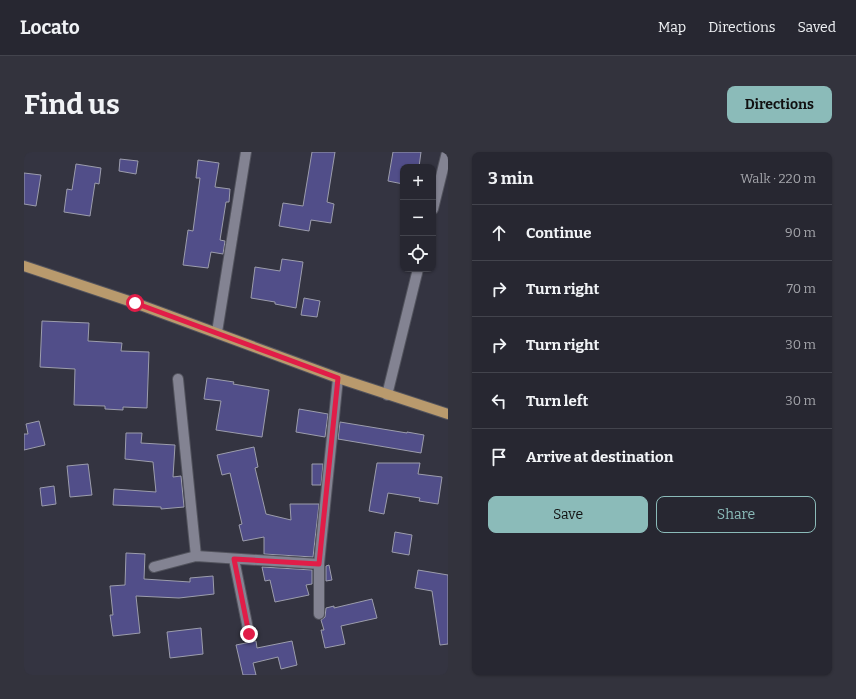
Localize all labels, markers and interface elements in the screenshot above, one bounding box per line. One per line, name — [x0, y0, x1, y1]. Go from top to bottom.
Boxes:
text: Locato — [20, 16, 80, 39]
text: Map — [658, 19, 686, 36]
text: Directions — [708, 19, 776, 36]
text: Saved — [798, 19, 836, 36]
button: Directions — [727, 86, 832, 123]
text: Find us — [24, 88, 120, 121]
map controls — [400, 164, 436, 272]
button: + — [400, 164, 436, 200]
text: 3 min — [488, 168, 533, 189]
text: Walk · 220 m — [740, 171, 816, 186]
button: − — [400, 200, 436, 236]
icon: ahead — [488, 222, 510, 244]
text: Continue — [526, 224, 592, 242]
text: 90 m — [785, 225, 816, 240]
button: locate — [400, 236, 436, 272]
icon: right — [488, 278, 510, 300]
text: Turn right — [526, 280, 599, 298]
text: 70 m — [786, 281, 816, 296]
route start — [126, 294, 144, 312]
icon: right — [488, 334, 510, 356]
text: Turn right — [526, 336, 599, 354]
text: 30 m — [785, 337, 816, 352]
icon: left — [488, 390, 510, 412]
text: Turn left — [526, 392, 588, 410]
text: 30 m — [785, 393, 816, 408]
icon: arrive — [488, 446, 510, 468]
text: Arrive at destination — [526, 448, 673, 466]
button: Save — [488, 496, 648, 533]
button: Share — [656, 496, 816, 533]
route end — [240, 625, 258, 643]

